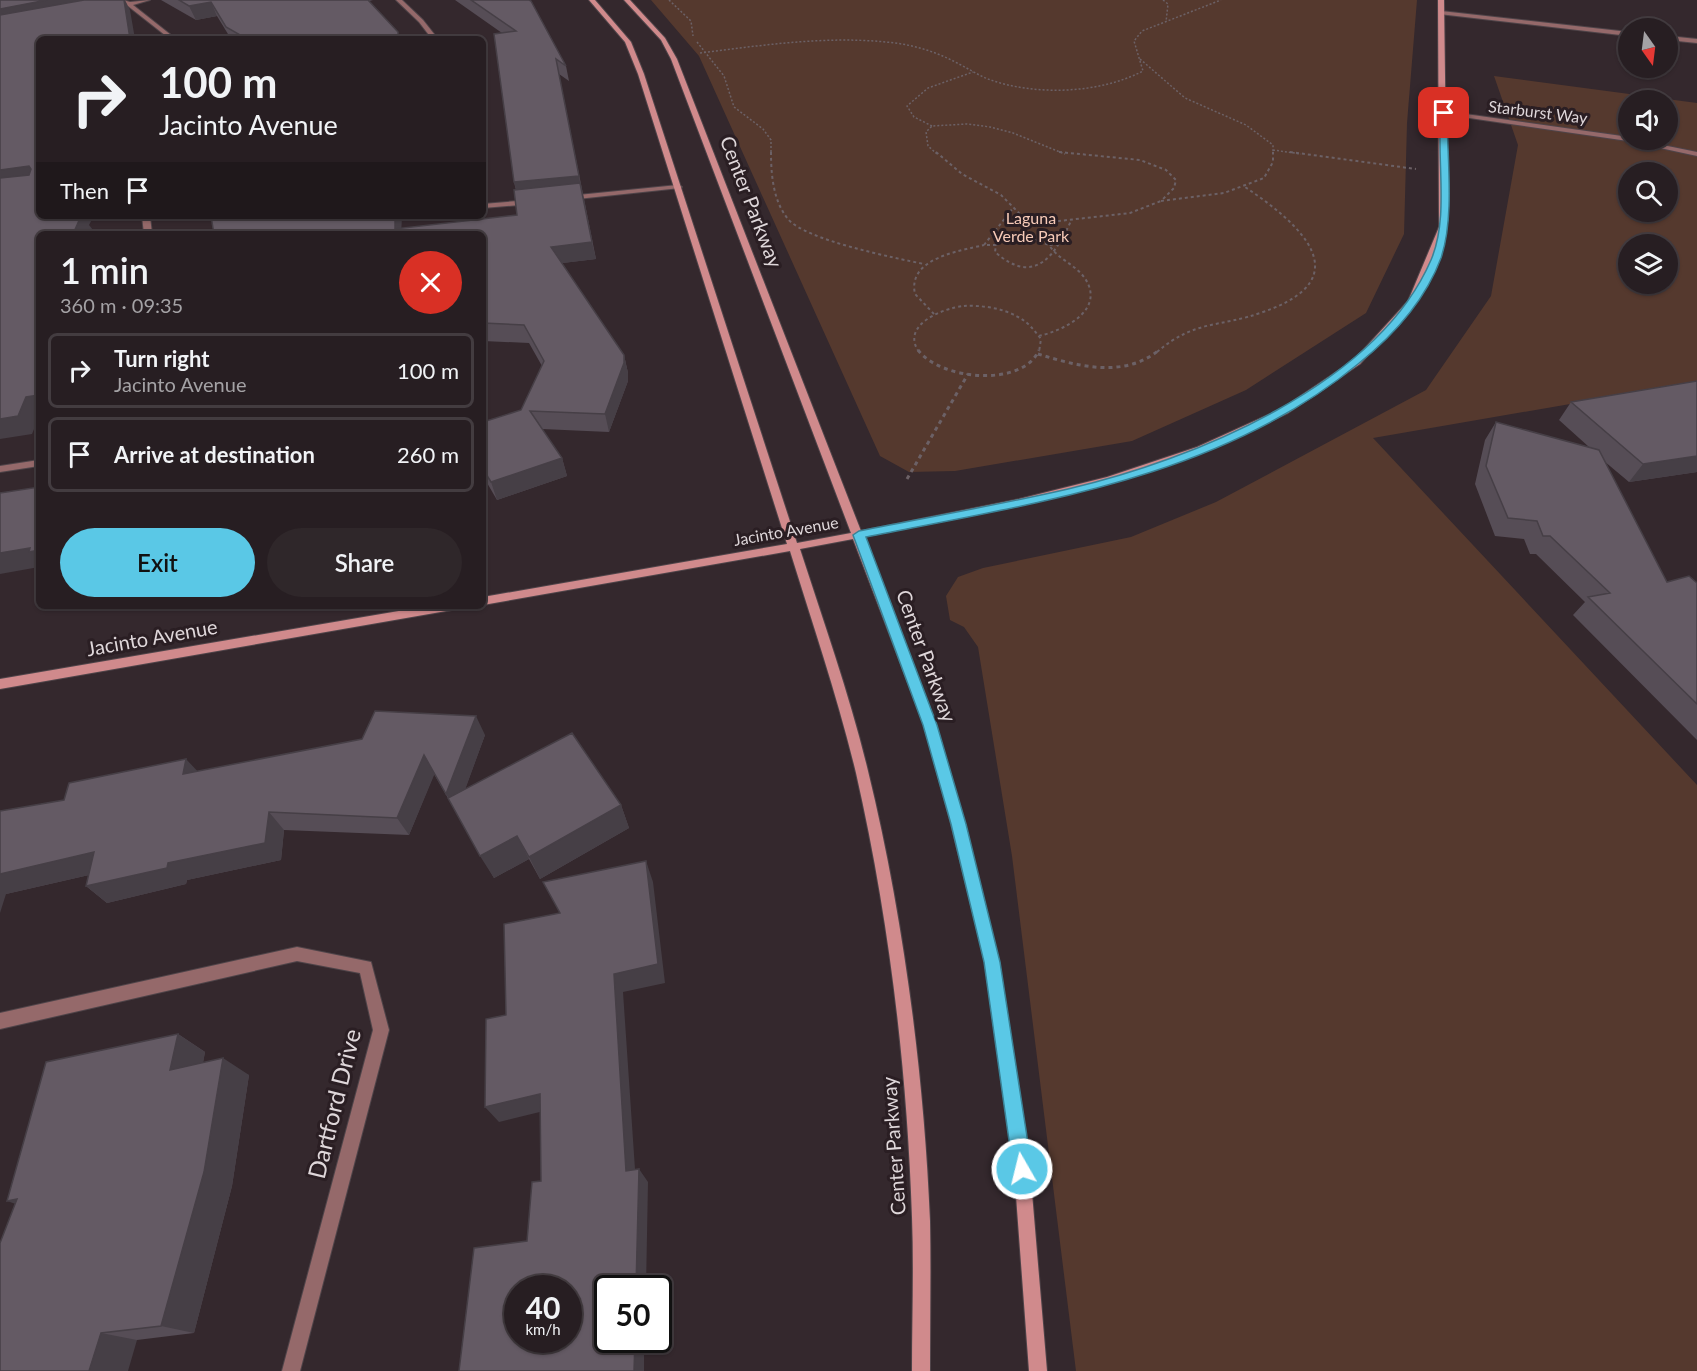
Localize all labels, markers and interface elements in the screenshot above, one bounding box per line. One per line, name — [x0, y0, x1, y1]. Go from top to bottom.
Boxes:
north arrow — [1618, 18, 1678, 78]
map controls — [1618, 18, 1678, 294]
text: 100 m — [159, 57, 277, 107]
icon: right — [60, 60, 138, 138]
pin — [1418, 87, 1469, 138]
button: sound — [1618, 90, 1678, 150]
icon: arrive — [1427, 96, 1460, 129]
street label: Starburst Way — [1487, 96, 1589, 127]
text: Jacinto Avenue — [159, 108, 338, 141]
street label: Center Parkway — [716, 132, 788, 271]
button: search — [1618, 162, 1678, 222]
icon: arrive — [121, 174, 154, 207]
text: Then — [60, 177, 109, 204]
park label: Laguna Verde Park — [993, 208, 1070, 245]
button: layers — [1618, 234, 1678, 294]
text: 1 min — [60, 248, 149, 292]
button: close — [399, 251, 462, 314]
text: 360 m · 09:35 — [60, 293, 183, 317]
text: Turn right — [114, 345, 209, 372]
icon: right — [63, 354, 96, 387]
text: 100 m — [397, 357, 459, 384]
text: Jacinto Avenue — [114, 372, 246, 396]
icon: arrive — [63, 438, 96, 471]
text: Arrive at destination — [114, 441, 315, 468]
text: 260 m — [397, 441, 459, 468]
street label: Jacinto Avenue — [732, 512, 840, 549]
button: Exit — [60, 528, 255, 597]
button: Share — [267, 528, 462, 597]
street label: Center Parkway — [892, 586, 962, 726]
street label: Jacinto Avenue — [85, 614, 219, 660]
street label: Dartford Drive — [301, 1026, 366, 1182]
street label: Center Parkway — [876, 1075, 910, 1216]
position arrow — [990, 1137, 1054, 1201]
speed limit sign: 50 — [594, 1275, 672, 1353]
text: 40 — [526, 1289, 560, 1325]
text: km/h — [525, 1320, 561, 1338]

